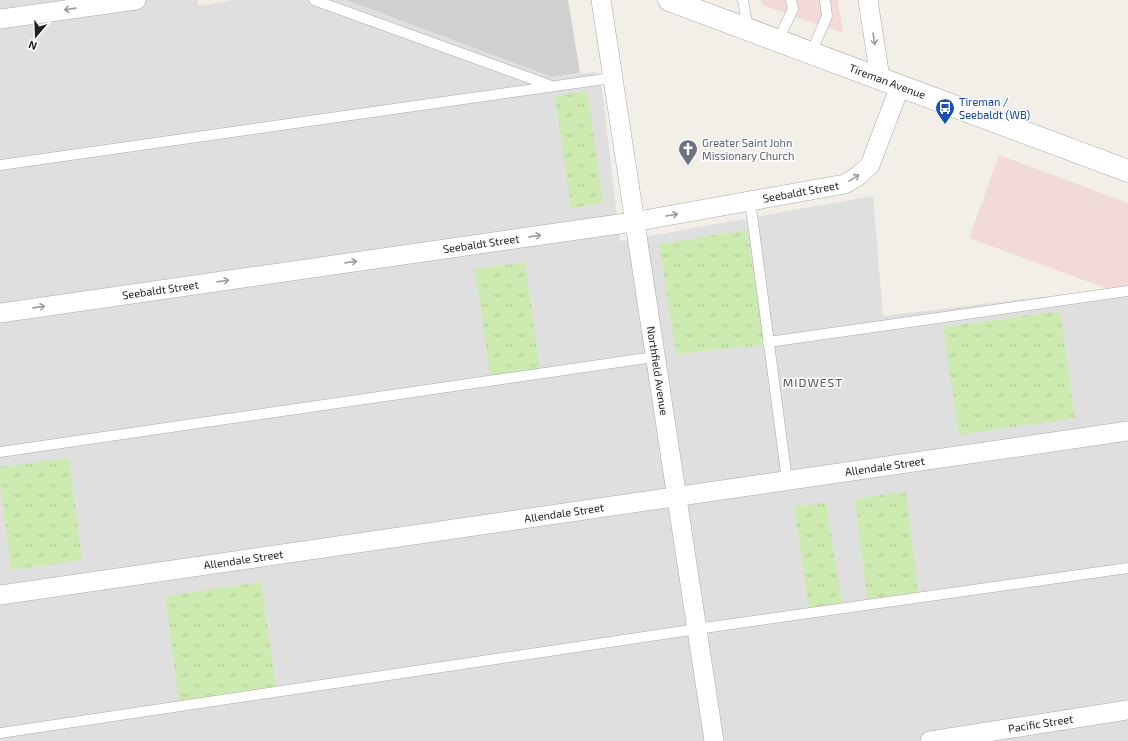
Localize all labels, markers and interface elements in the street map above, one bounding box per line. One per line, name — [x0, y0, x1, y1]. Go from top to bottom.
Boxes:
one-way arrow — [64, 5, 77, 13]
north arrow — [16, 16, 56, 56]
one-way arrow — [870, 32, 878, 45]
text: N — [27, 38, 38, 53]
street label: Tireman Avenue — [847, 61, 928, 101]
place label: Tireman / Seebaldt (WB) — [959, 95, 1030, 121]
bus stop icon: Tireman / Seebaldt (WB) — [934, 97, 956, 125]
place label: Greater Saint John Missionary Church — [702, 136, 794, 162]
church icon: Greater Saint John Missionary Church — [677, 138, 699, 166]
one-way arrow — [848, 174, 860, 182]
street label: Seebaldt Street — [762, 178, 840, 205]
one-way arrow — [665, 210, 678, 218]
street label: Seebaldt Street — [442, 231, 520, 255]
one-way arrow — [529, 232, 542, 240]
one-way arrow — [344, 258, 357, 266]
one-way arrow — [216, 277, 229, 285]
street label: Seebaldt Street — [121, 278, 199, 301]
one-way arrow — [32, 303, 45, 311]
street label: Northfield Avenue — [645, 325, 671, 416]
district label: MIDWEST — [783, 375, 843, 389]
street label: Allendale Street — [844, 454, 925, 478]
street label: Allendale Street — [523, 500, 605, 525]
street label: Allendale Street — [203, 547, 284, 571]
street label: Pacific Street — [1007, 712, 1074, 735]

